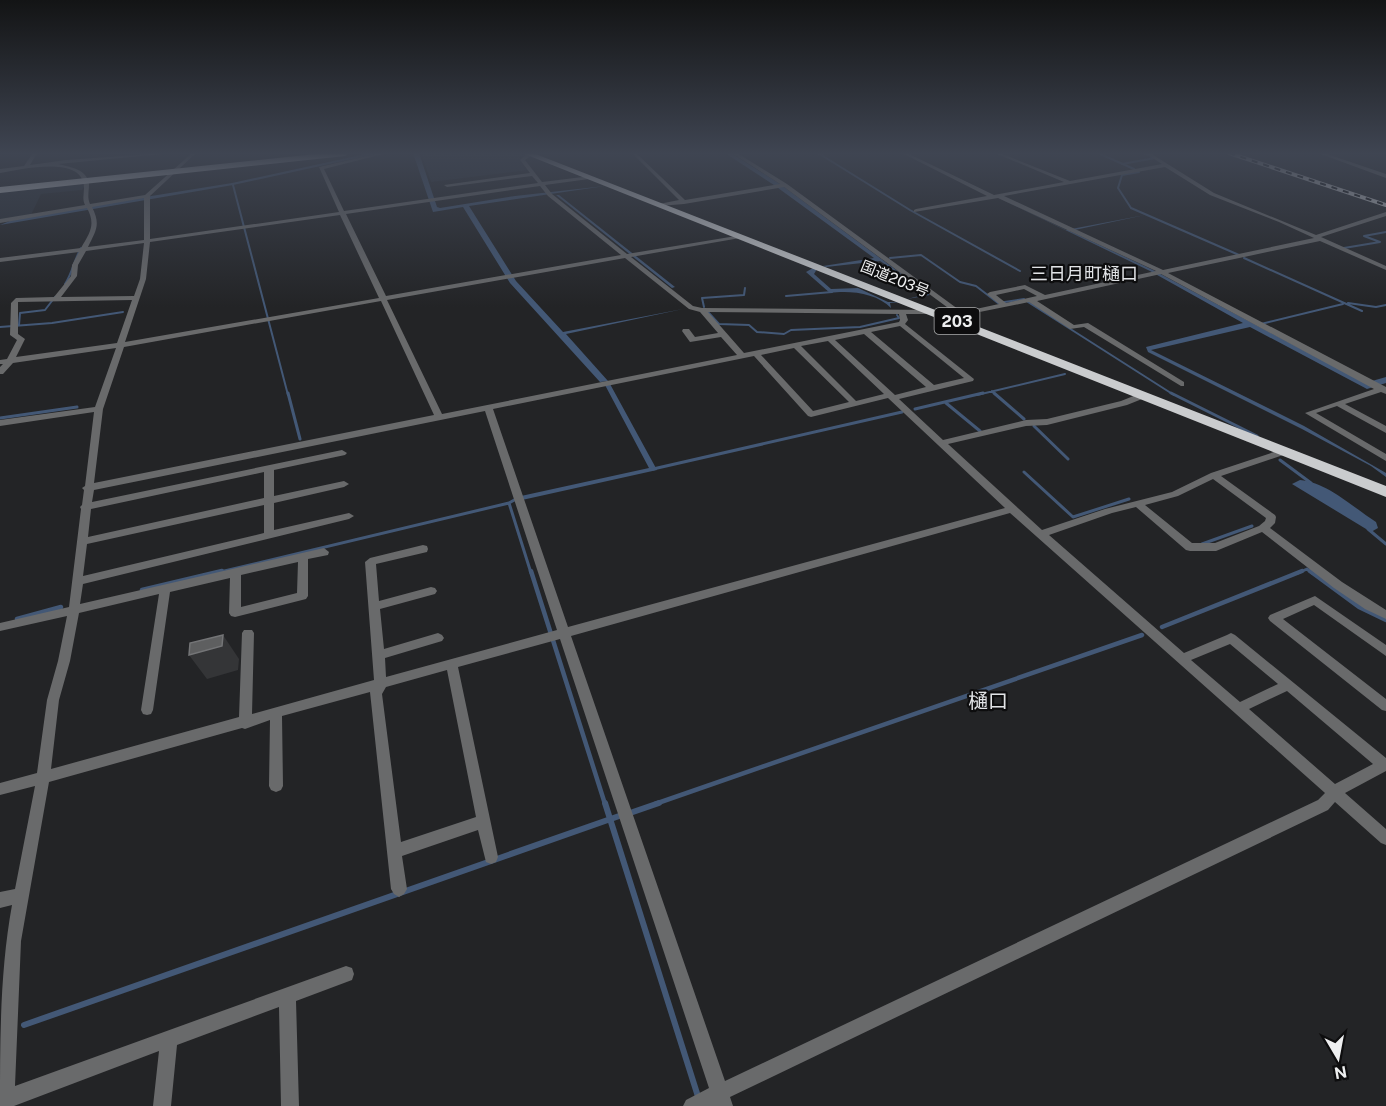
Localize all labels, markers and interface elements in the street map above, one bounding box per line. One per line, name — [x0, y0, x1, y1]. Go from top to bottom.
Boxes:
street label: 国道203号 — [858, 257, 932, 300]
district label: 三日月町樋口 — [1030, 263, 1138, 284]
road number: 203 — [934, 308, 980, 334]
district label: 樋口 — [968, 689, 1008, 713]
north arrow — [1308, 1028, 1368, 1088]
text: N — [1333, 1062, 1348, 1083]

